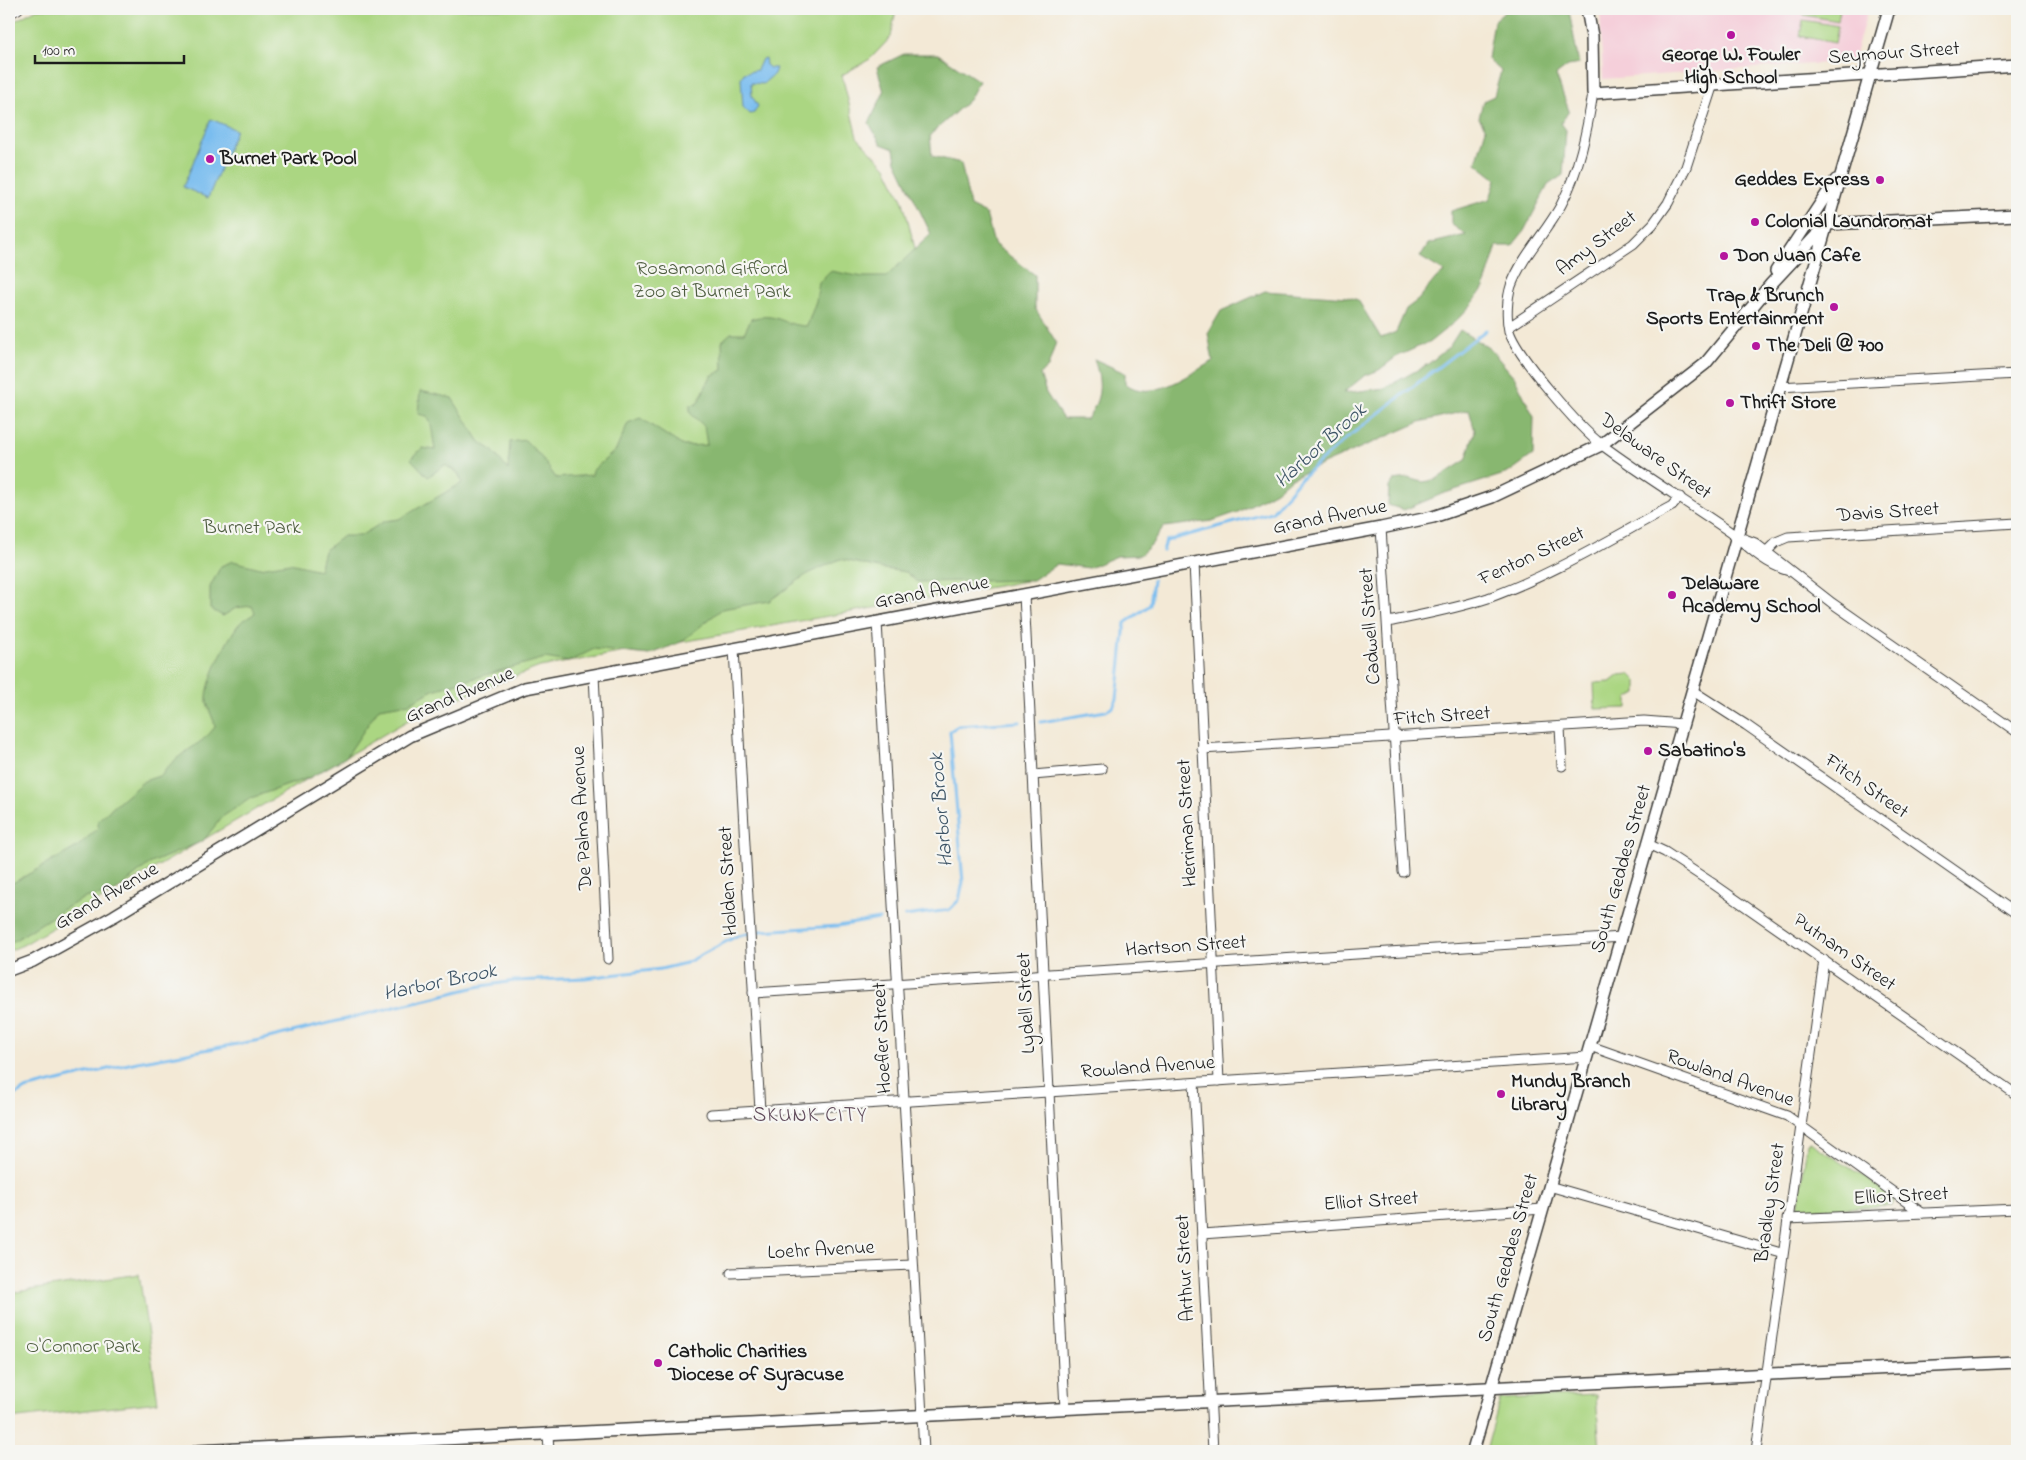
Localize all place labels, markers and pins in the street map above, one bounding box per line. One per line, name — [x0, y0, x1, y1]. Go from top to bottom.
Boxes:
marker: George W. Fowler High School — [1725, 29, 1737, 41]
place label: George W. Fowler High School — [1662, 41, 1801, 94]
place label: Burnet Park Pool — [219, 145, 357, 174]
marker: Burnet Park Pool — [204, 153, 216, 165]
place label: Geddes Express — [1734, 166, 1870, 195]
marker: Geddes Express — [1874, 174, 1886, 186]
place label: Colonial Laundromat — [1765, 208, 1933, 237]
marker: Colonial Laundromat — [1749, 216, 1761, 228]
place label: Don Juan Cafe — [1733, 242, 1862, 271]
marker: Don Juan Cafe — [1718, 250, 1730, 262]
place label: Trap & Brunch Sports Entertainment — [1646, 282, 1824, 334]
marker: Trap & Brunch Sports Entertainment — [1828, 301, 1840, 313]
place label: The Deli @ 700 — [1766, 332, 1884, 361]
marker: The Deli @ 700 — [1750, 340, 1762, 352]
place label: Thrift Store — [1740, 389, 1837, 418]
marker: Thrift Store — [1724, 397, 1736, 409]
place label: Delaware Academy School — [1681, 570, 1821, 623]
marker: Delaware Academy School — [1666, 589, 1678, 601]
place label: Sabatino's — [1658, 737, 1746, 766]
marker: Sabatino's — [1642, 745, 1654, 757]
place label: Mundy Branch Library — [1511, 1068, 1630, 1121]
marker: Mundy Branch Library — [1495, 1088, 1507, 1100]
place label: Catholic Charities Diocese of Syracuse — [667, 1338, 845, 1391]
marker: Catholic Charities Diocese of Syracuse — [652, 1357, 664, 1369]

